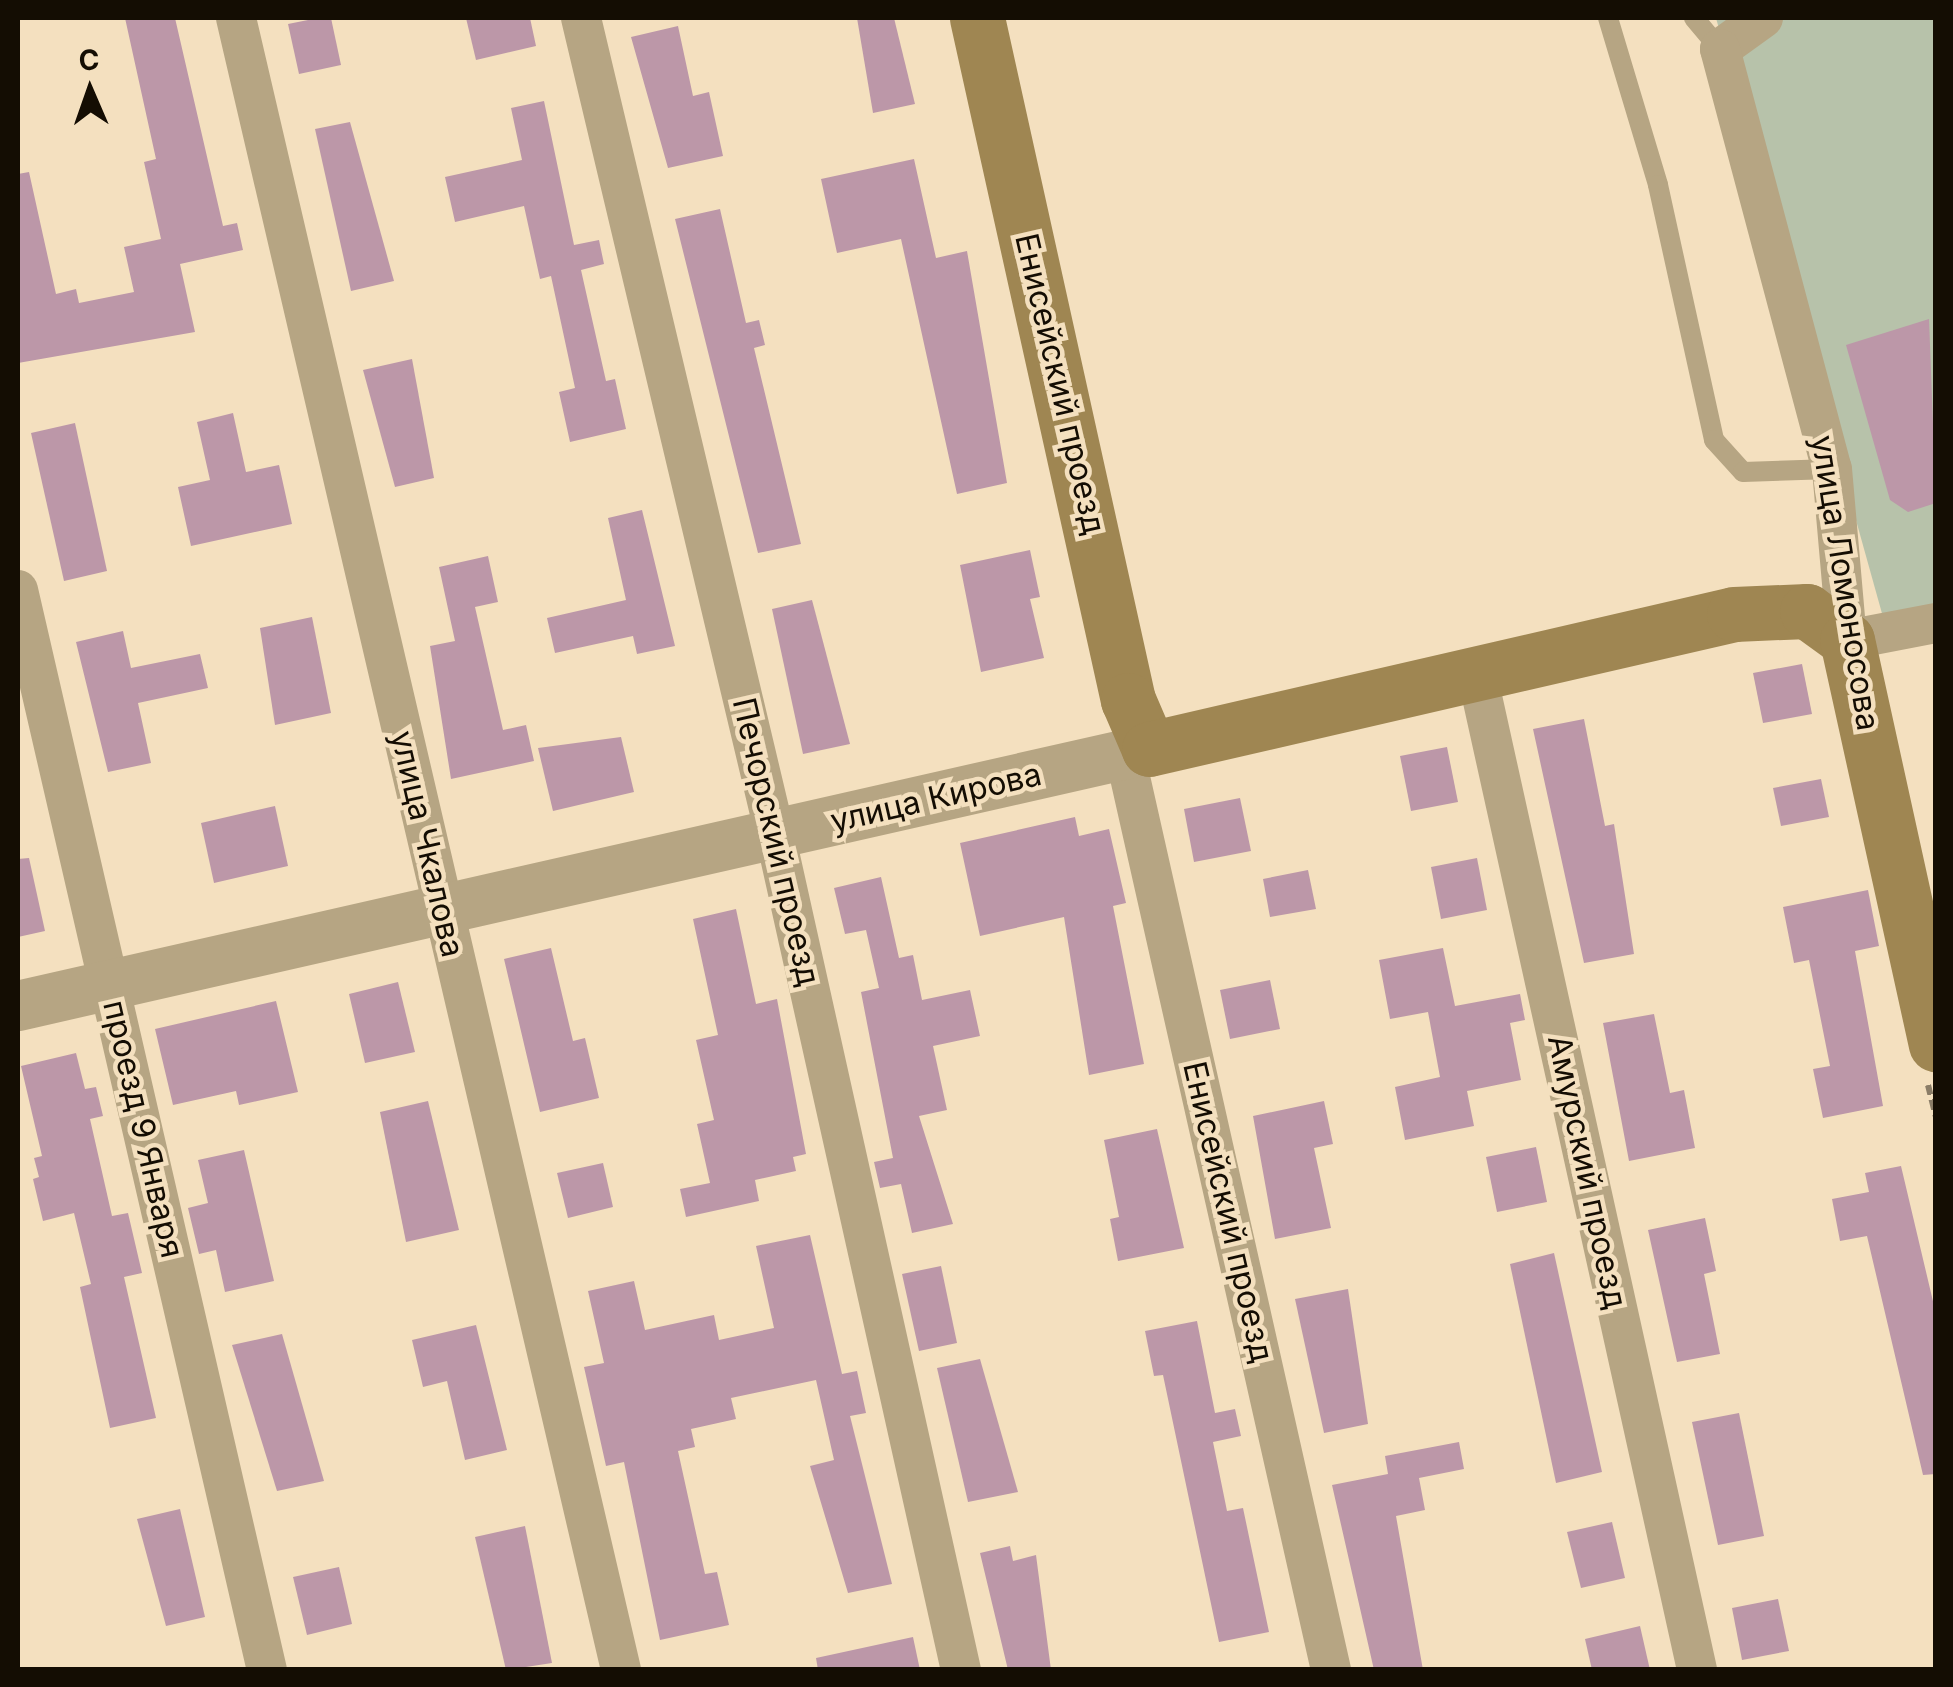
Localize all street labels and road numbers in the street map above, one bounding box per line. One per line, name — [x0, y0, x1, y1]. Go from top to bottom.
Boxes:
street label: Енисейский проезд — [1007, 230, 1113, 538]
street label: улица Ломоносова — [1803, 433, 1887, 733]
street label: Печорский проезд — [724, 694, 828, 990]
street label: улица Чкалова — [382, 727, 472, 961]
street label: улица Кирова — [827, 755, 1045, 841]
street label: проезд 9 Января — [95, 997, 191, 1261]
street label: Амурский проезд — [1539, 1032, 1635, 1312]
street label: Енисейский проезд — [1175, 1058, 1281, 1366]

